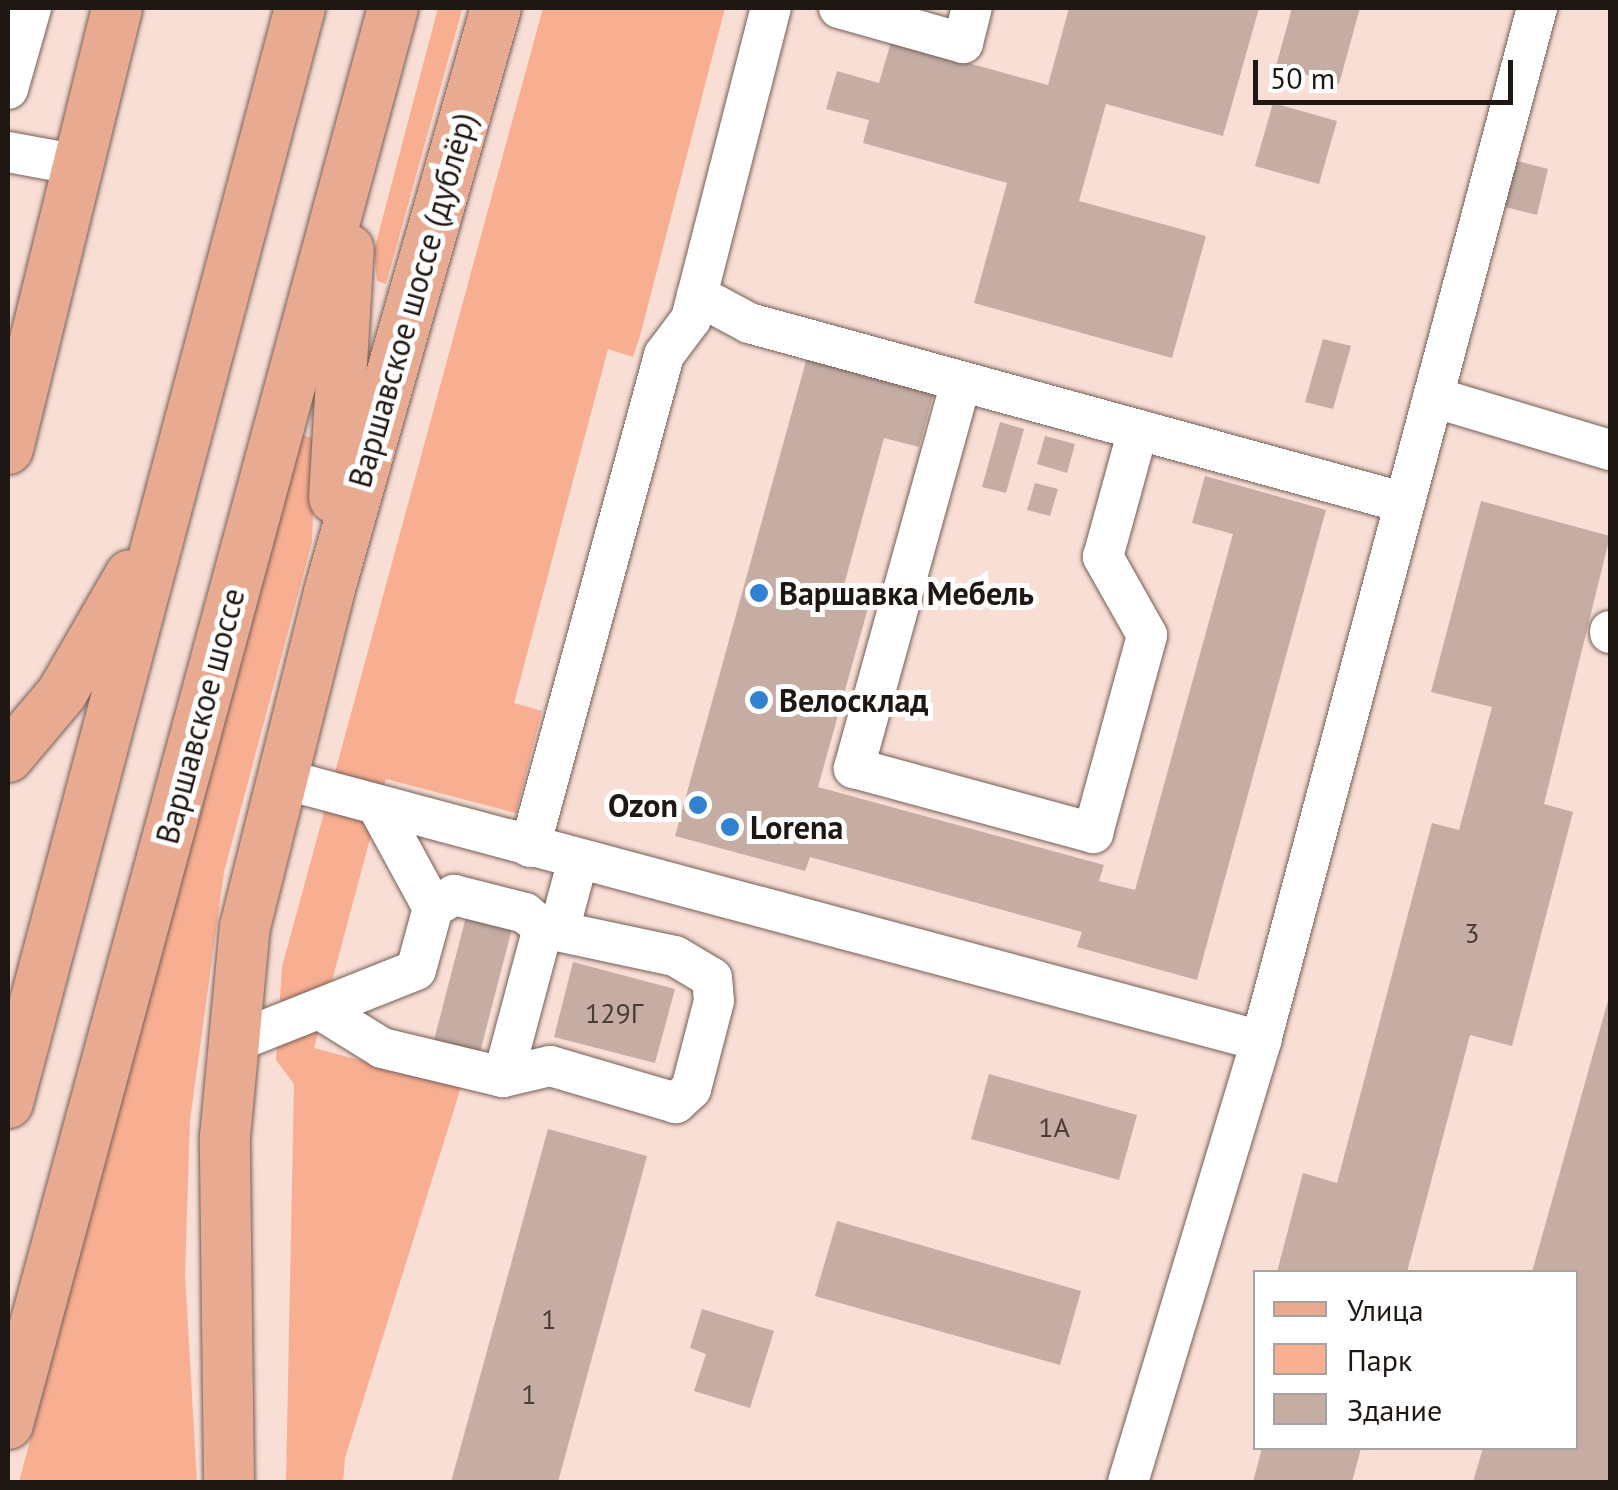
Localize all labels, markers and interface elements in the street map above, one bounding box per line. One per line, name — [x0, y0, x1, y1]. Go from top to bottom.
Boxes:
scale bar — [1258, 40, 1518, 102]
text: 50 m — [1270, 58, 1335, 97]
street label: Варшавское шоссе (дублёр) — [340, 108, 484, 492]
place label: Варшавка Мебель — [779, 574, 1034, 612]
marker: Варшавка Мебель — [748, 582, 770, 604]
street label: Варшавское шоссе — [147, 584, 253, 848]
place label: Велосклад — [779, 681, 928, 719]
marker: Велосклад — [748, 689, 770, 711]
place label: Ozon — [608, 786, 678, 824]
marker: Ozon — [687, 794, 709, 816]
place label: Lorena — [750, 808, 843, 846]
marker: Lorena — [719, 816, 741, 838]
house number: 3 — [1464, 916, 1480, 950]
house number: 129Г — [585, 996, 643, 1030]
house number: 1A — [1038, 1110, 1070, 1144]
legend — [1253, 1270, 1578, 1450]
text: Улица — [1347, 1290, 1424, 1329]
house number: 1 — [541, 1302, 557, 1336]
text: Парк — [1347, 1340, 1412, 1379]
house number: 1 — [521, 1377, 537, 1411]
text: Здание — [1347, 1390, 1442, 1429]

